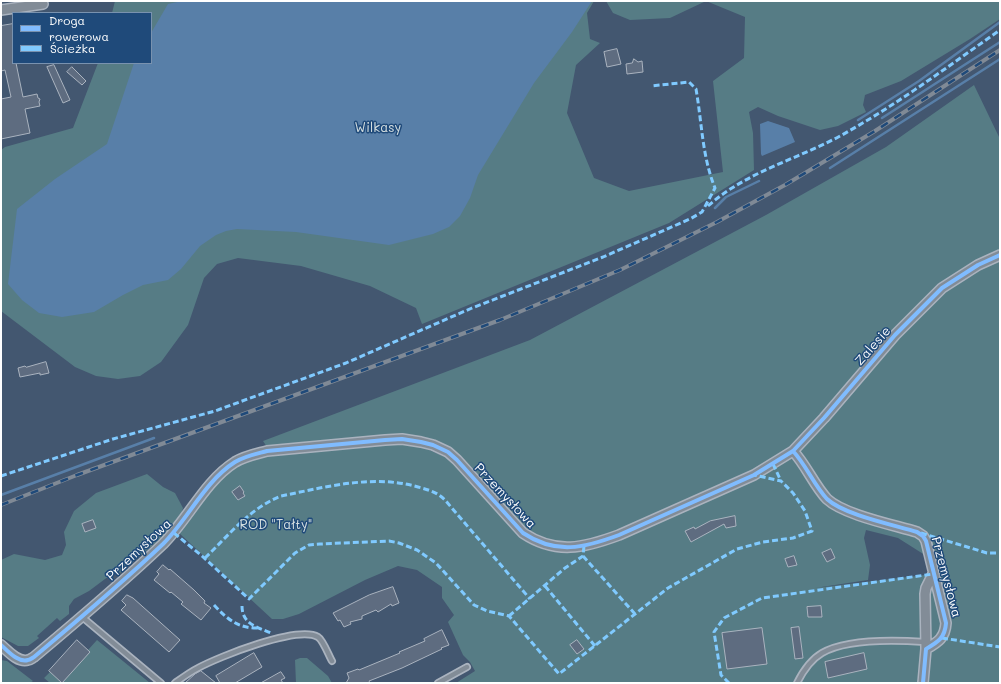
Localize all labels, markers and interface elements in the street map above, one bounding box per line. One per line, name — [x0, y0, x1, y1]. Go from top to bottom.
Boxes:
legend — [12, 12, 152, 64]
text: Droga rowerowa — [49, 12, 109, 44]
text: Ścieżka — [50, 40, 95, 56]
park label: Wilkasy — [355, 120, 401, 136]
street label: Zalesie — [852, 323, 894, 369]
street label: Przemysłowa — [471, 460, 539, 532]
street label: Przemysłowa — [103, 516, 175, 584]
park label: ROD "Tałty" — [240, 517, 312, 533]
street label: Przemysłowa — [928, 535, 964, 619]

